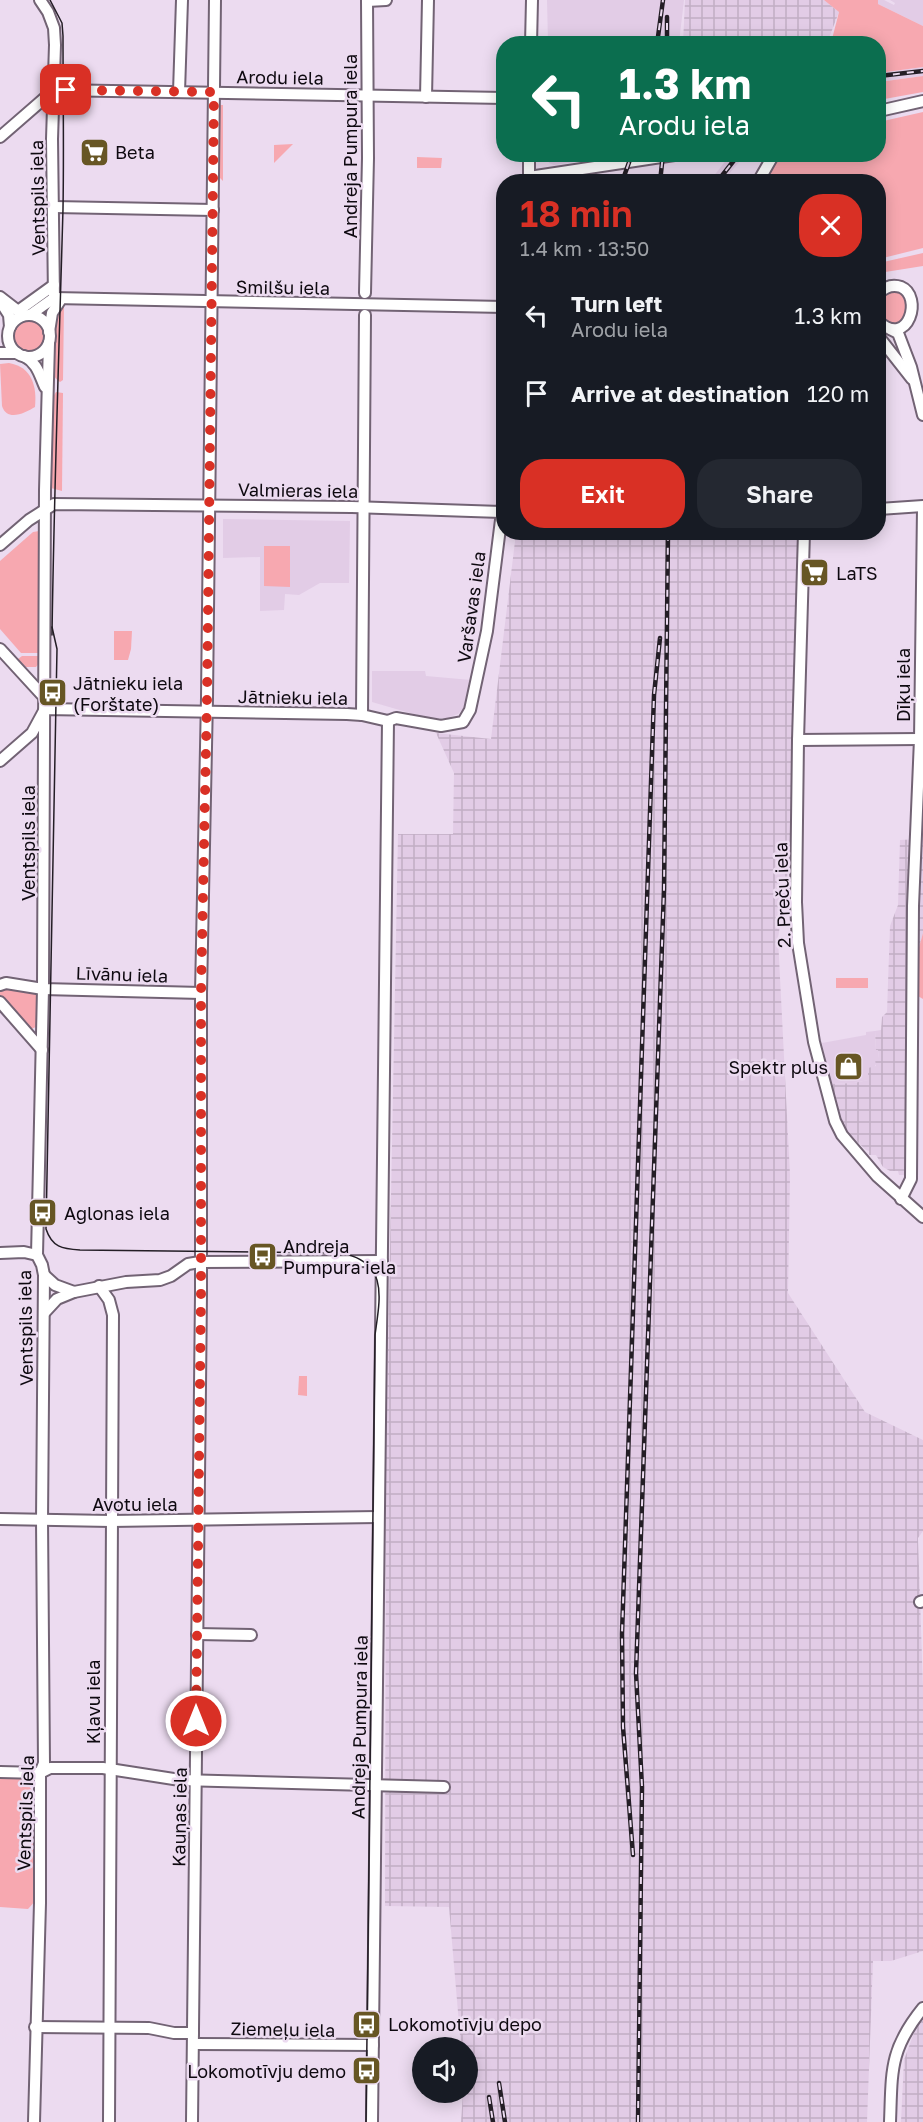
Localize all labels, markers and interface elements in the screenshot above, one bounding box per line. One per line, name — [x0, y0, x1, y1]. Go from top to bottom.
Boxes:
street label: Andreja Pumpura iela — [339, 54, 361, 238]
text: 1.3 km — [619, 58, 751, 108]
icon: left — [520, 60, 598, 138]
pin — [40, 64, 91, 115]
street label: Arodu iela — [236, 65, 324, 89]
icon: arrive — [49, 73, 82, 106]
text: Arodu iela — [619, 109, 750, 141]
supermarket icon: Beta — [78, 136, 110, 168]
street label: Ventspils iela — [25, 140, 49, 256]
place label: Beta — [115, 141, 155, 163]
text: 18 min — [520, 192, 633, 235]
button: close — [799, 194, 862, 257]
text: 1.4 km · 13:50 — [520, 236, 649, 260]
street label: Smilšu iela — [236, 275, 330, 299]
text: Turn left — [571, 290, 662, 317]
icon: left — [520, 299, 553, 332]
text: 1.3 km — [794, 302, 862, 329]
text: Arodu iela — [571, 317, 668, 341]
icon: arrive — [520, 377, 553, 410]
text: Arrive at destination — [571, 380, 789, 407]
text: 120 m — [807, 380, 869, 407]
button: Exit — [520, 459, 685, 528]
button: Share — [697, 459, 862, 528]
street label: Valmieras iela — [238, 478, 358, 502]
street label: Varšavas iela — [452, 550, 490, 664]
supermarket icon: LaTS — [799, 557, 831, 589]
place label: LaTS — [836, 562, 878, 584]
street label: Dīķu iela — [892, 648, 915, 722]
place label: Jātnieku iela (Forštate) — [73, 672, 183, 715]
bus stop icon: Jātnieku iela (Forštate) — [36, 677, 68, 709]
street label: Jātnieku iela — [238, 685, 348, 709]
street label: Ventspils iela — [17, 785, 39, 901]
street label: 2. Preču iela — [769, 842, 795, 948]
street label: Līvānu iela — [75, 961, 169, 987]
shop icon: Spektr plus — [833, 1051, 865, 1083]
place label: Spektr plus — [728, 1056, 828, 1078]
bus stop icon: Aglonas iela — [27, 1197, 59, 1229]
place label: Aglonas iela — [64, 1202, 170, 1224]
place label: Andreja Pumpura iela — [283, 1235, 396, 1278]
bus stop icon: Andreja Pumpura iela — [246, 1240, 278, 1272]
street label: Ventspils iela — [13, 1270, 37, 1386]
street label: Avotu iela — [92, 1493, 178, 1515]
street label: Andreja Pumpura iela — [346, 1635, 372, 1819]
street label: Kļavu iela — [82, 1660, 104, 1744]
position arrow — [164, 1689, 228, 1753]
street label: Ventspils iela — [12, 1755, 38, 1871]
street label: Kauņas iela — [167, 1767, 192, 1867]
bus stop icon: Lokomotīvju depo — [351, 2008, 383, 2040]
place label: Lokomotīvju depo — [388, 2013, 542, 2035]
street label: Ziemeļu iela — [230, 2017, 336, 2041]
map controls — [412, 2037, 478, 2103]
button: sound — [412, 2037, 478, 2103]
bus stop icon: Lokomotīvju demo — [351, 2055, 383, 2087]
place label: Lokomotīvju demo — [187, 2060, 346, 2082]

